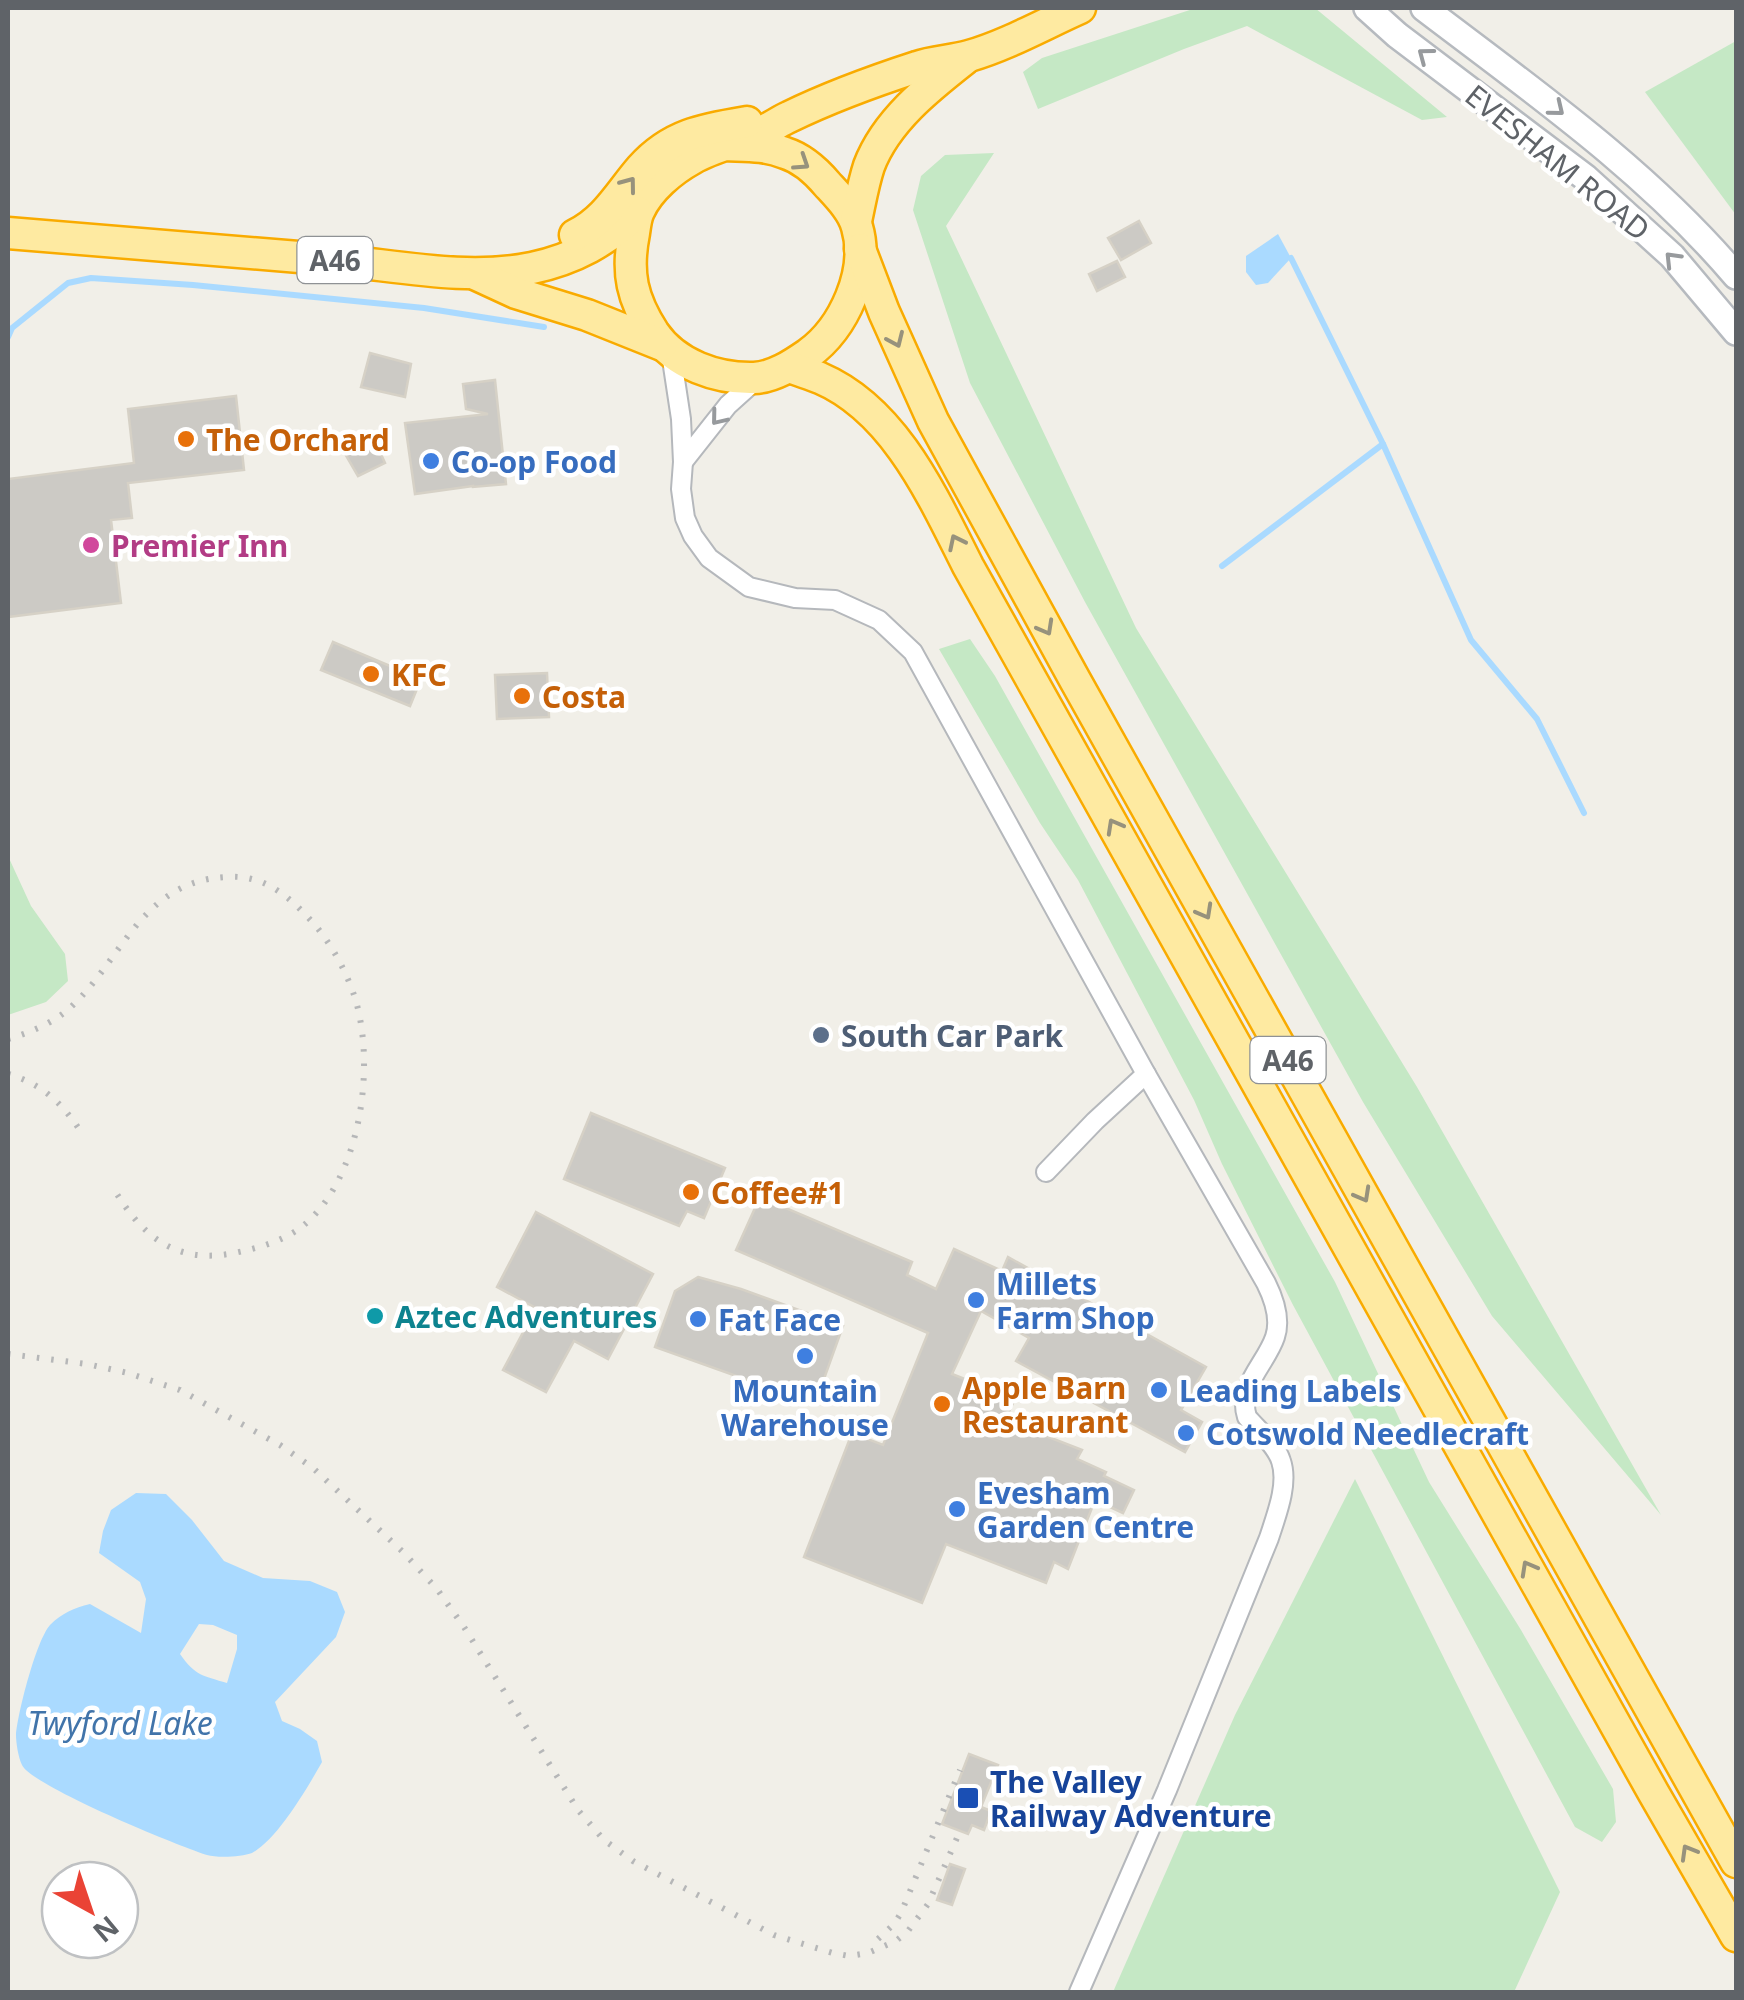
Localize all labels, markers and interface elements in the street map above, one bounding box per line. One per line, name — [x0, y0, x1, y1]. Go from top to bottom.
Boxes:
one-way arrow — [1418, 50, 1436, 67]
street label: EVESHAM ROAD — [1457, 75, 1659, 249]
one-way arrow — [1545, 97, 1563, 115]
one-way arrow — [791, 150, 809, 169]
one-way arrow — [617, 177, 634, 195]
road number: A46 — [298, 237, 372, 283]
one-way arrow — [1666, 252, 1684, 270]
one-way arrow — [884, 330, 904, 348]
one-way arrow — [712, 406, 730, 424]
place label: The Orchard — [206, 419, 390, 460]
marker: The Orchard — [175, 428, 197, 450]
place label: Co-op Food — [451, 441, 617, 482]
marker: Co-op Food — [420, 450, 442, 472]
place label: Premier Inn — [111, 525, 288, 566]
marker: Premier Inn — [80, 534, 102, 556]
one-way arrow — [949, 535, 968, 553]
one-way arrow — [1034, 617, 1054, 635]
place label: KFC — [391, 654, 447, 695]
marker: KFC — [360, 663, 382, 685]
place label: Costa — [542, 676, 626, 717]
marker: Costa — [511, 685, 533, 707]
one-way arrow — [1107, 819, 1127, 837]
one-way arrow — [1192, 901, 1212, 919]
place label: South Car Park — [841, 1015, 1064, 1056]
marker: South Car Park — [810, 1024, 832, 1046]
road number: A46 — [1250, 1037, 1326, 1083]
place label: Coffee#1 — [711, 1172, 845, 1213]
marker: Coffee#1 — [680, 1181, 702, 1203]
one-way arrow — [1351, 1184, 1371, 1202]
place label: Millets Farm Shop — [996, 1263, 1155, 1338]
marker: Millets Farm Shop — [965, 1289, 987, 1311]
place label: Aztec Adventures — [395, 1296, 657, 1337]
place label: Fat Face — [718, 1299, 841, 1340]
marker: Aztec Adventures — [364, 1305, 386, 1327]
marker: Fat Face — [687, 1308, 709, 1330]
marker: Mountain Warehouse — [794, 1345, 816, 1367]
place label: Apple Barn Restaurant — [962, 1367, 1128, 1442]
place label: Mountain Warehouse — [721, 1370, 889, 1445]
place label: Leading Labels — [1179, 1370, 1401, 1411]
marker: Leading Labels — [1148, 1379, 1170, 1401]
marker: Apple Barn Restaurant — [931, 1393, 953, 1415]
place label: Cotswold Needlecraft — [1206, 1413, 1529, 1454]
marker: Cotswold Needlecraft — [1175, 1422, 1197, 1444]
place label: Evesham Garden Centre — [977, 1472, 1194, 1547]
marker: Evesham Garden Centre — [946, 1498, 968, 1520]
one-way arrow — [1521, 1561, 1541, 1579]
water label: Twyford Lake — [27, 1701, 213, 1744]
place label: The Valley Railway Adventure — [990, 1761, 1272, 1836]
marker: The Valley Railway Adventure — [955, 1785, 981, 1811]
one-way arrow — [1680, 1845, 1700, 1863]
north arrow — [40, 1860, 140, 1960]
text: N — [86, 1908, 128, 1952]

